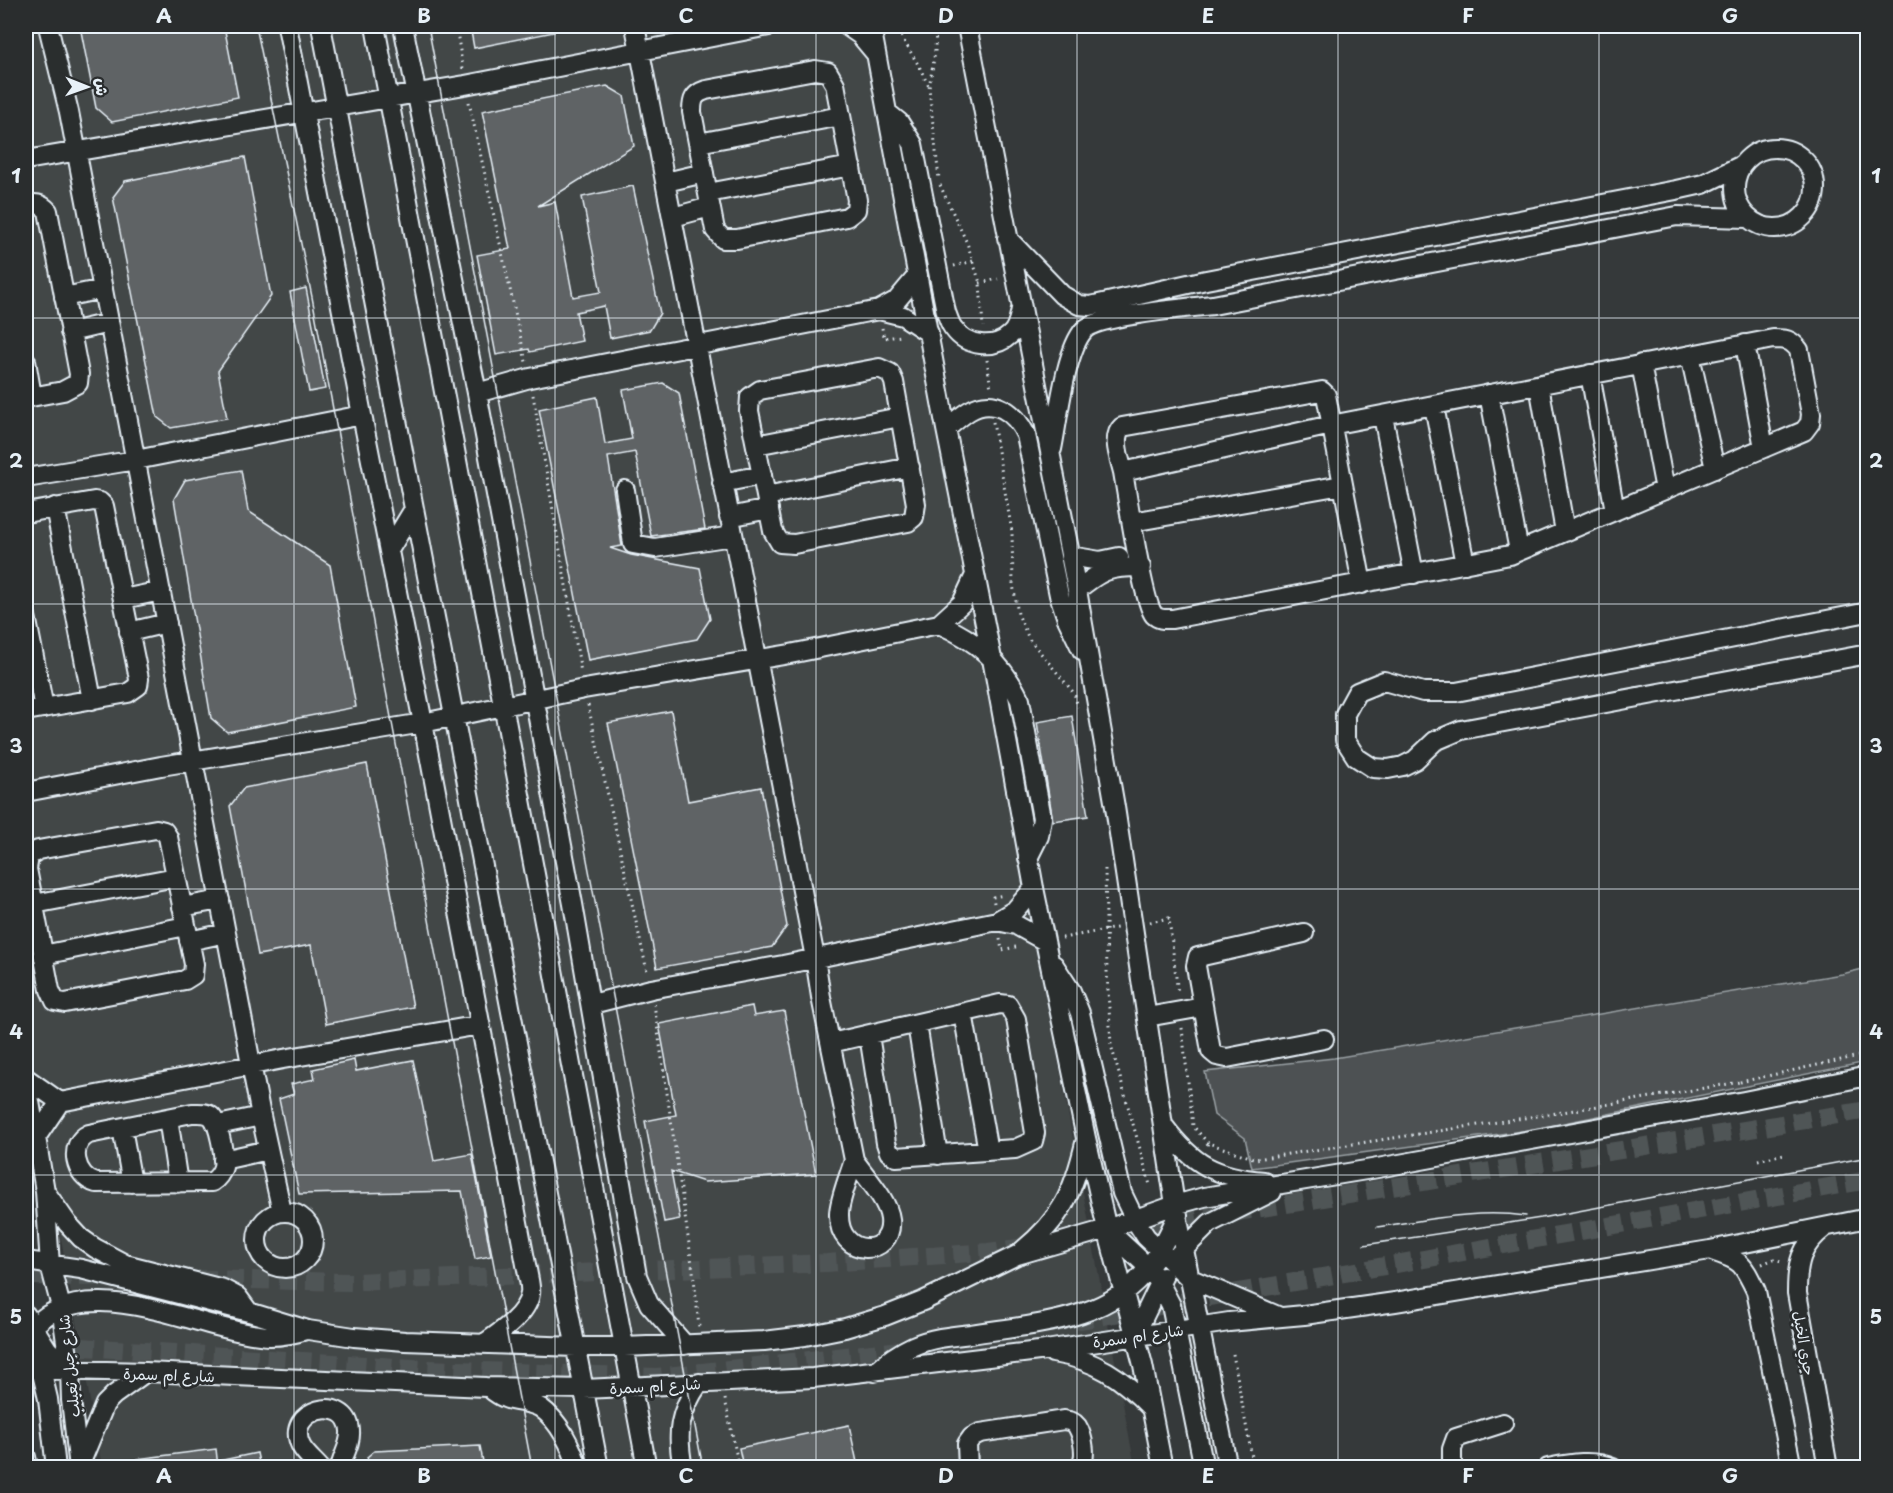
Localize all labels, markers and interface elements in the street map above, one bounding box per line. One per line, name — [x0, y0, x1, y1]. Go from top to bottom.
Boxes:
text: A — [156, 0, 172, 30]
text: B — [417, 0, 431, 30]
text: C — [678, 0, 694, 30]
text: D — [938, 0, 954, 30]
text: E — [1202, 0, 1214, 30]
text: F — [1462, 0, 1474, 30]
text: G — [1722, 0, 1738, 30]
north arrow — [57, 57, 117, 117]
text: ش — [91, 78, 115, 96]
text: 1 — [11, 160, 21, 190]
text: 1 — [1871, 160, 1881, 190]
text: 2 — [9, 445, 23, 475]
text: 2 — [1869, 445, 1883, 475]
text: 3 — [9, 730, 23, 760]
text: 3 — [1869, 730, 1883, 760]
text: 4 — [9, 1016, 23, 1046]
text: 4 — [1869, 1016, 1883, 1046]
text: 5 — [10, 1301, 22, 1331]
text: 5 — [1870, 1301, 1882, 1331]
street label: جري الخيل — [1787, 1309, 1822, 1377]
street label: شارع جبل ثعيلب — [51, 1313, 85, 1419]
street label: شارع ام سمرة — [1091, 1317, 1185, 1354]
street label: شارع ام سمرة — [123, 1361, 215, 1388]
street label: شارع ام سمرة — [609, 1371, 701, 1400]
text: A — [156, 1460, 172, 1490]
text: B — [417, 1460, 431, 1490]
text: C — [678, 1460, 694, 1490]
text: D — [938, 1460, 954, 1490]
text: E — [1202, 1460, 1214, 1490]
text: F — [1462, 1460, 1474, 1490]
text: G — [1722, 1460, 1738, 1490]

